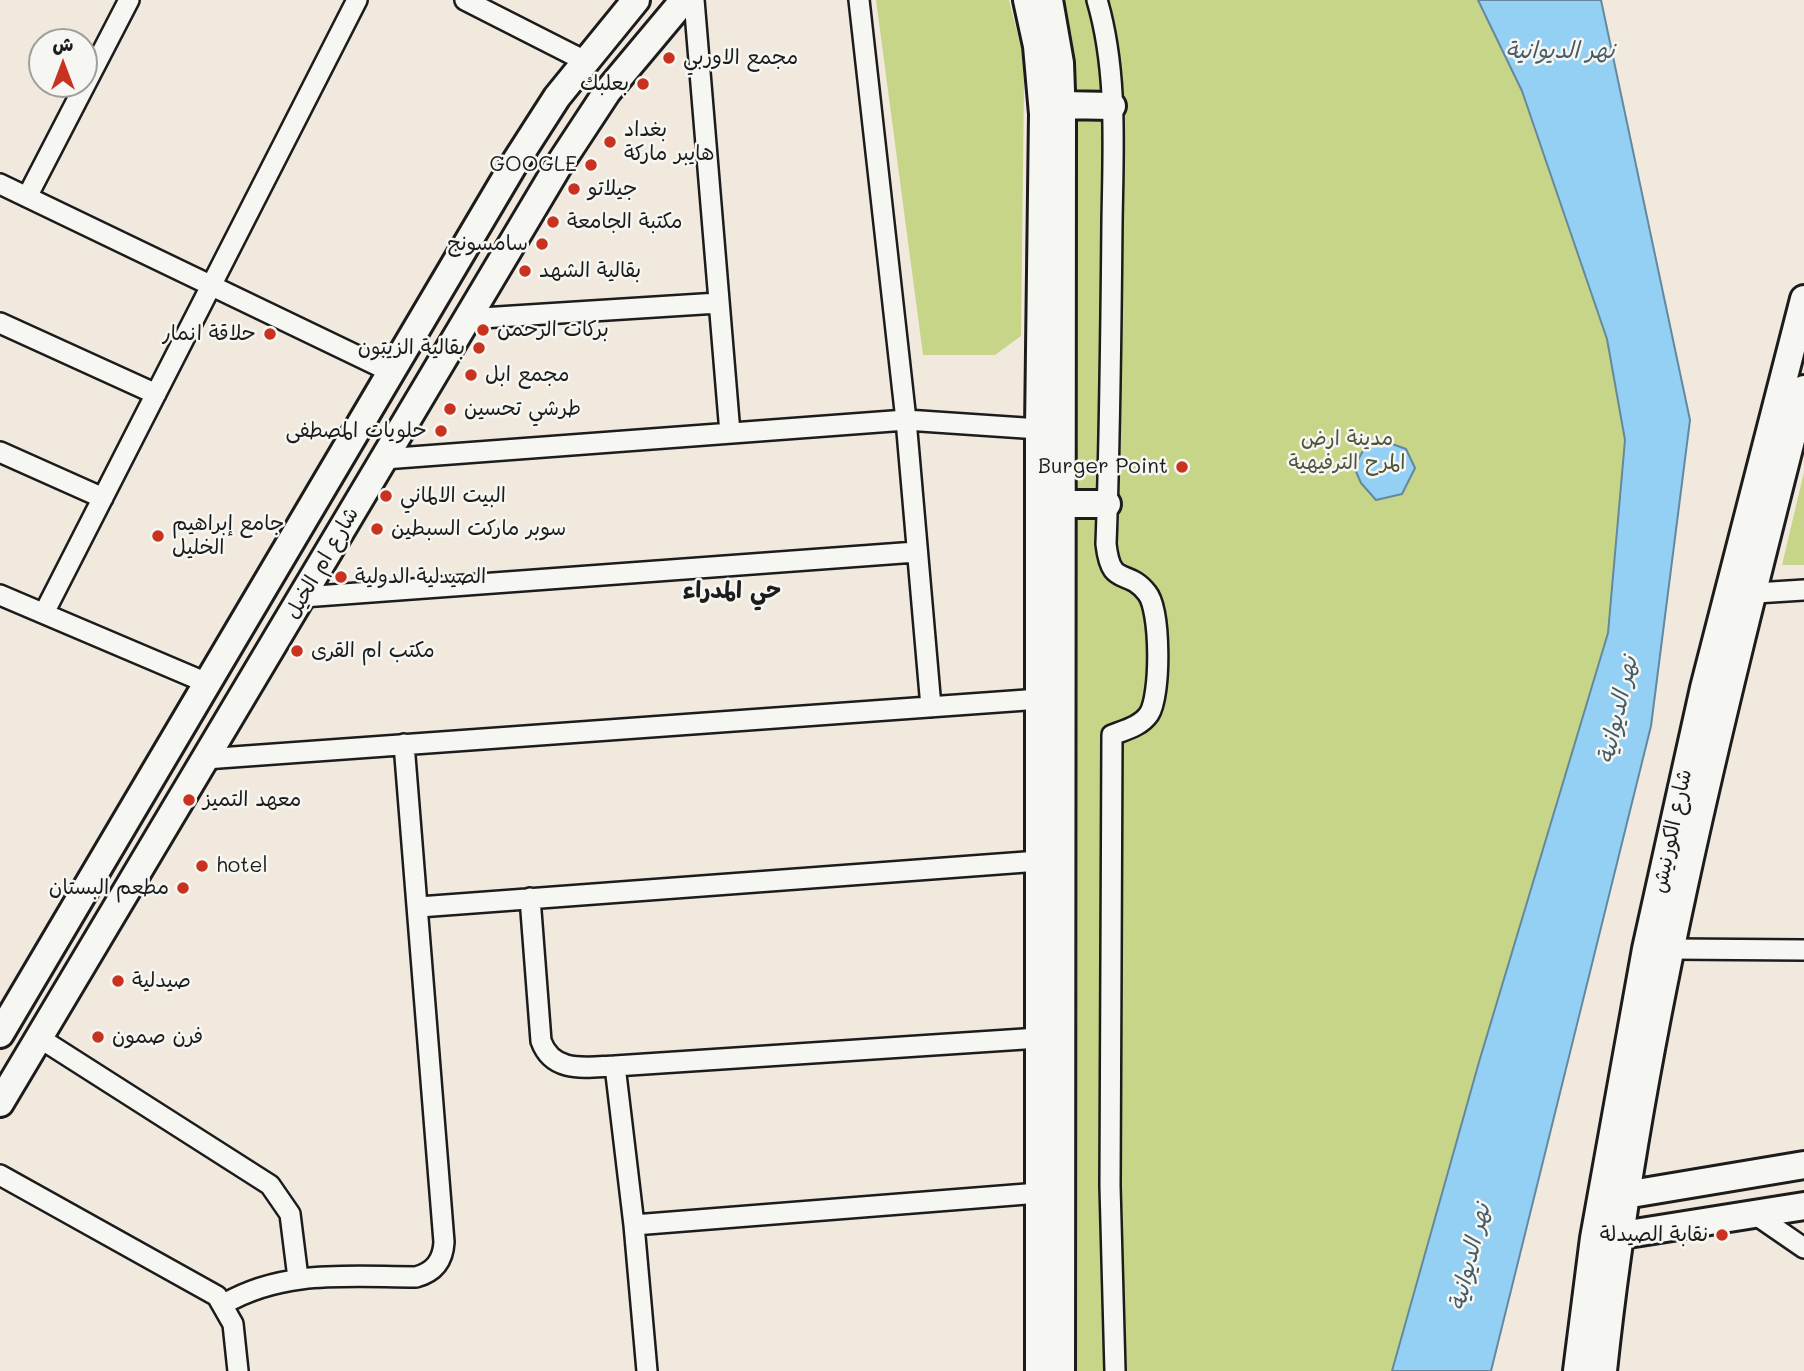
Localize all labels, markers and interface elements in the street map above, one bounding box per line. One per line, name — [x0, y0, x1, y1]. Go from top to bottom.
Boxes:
north arrow — [28, 28, 98, 98]
text: ش — [53, 31, 73, 56]
water label: نهر الديوانية — [1505, 37, 1615, 65]
place label: مجمع الاوربي — [683, 45, 798, 71]
marker: مجمع الاوربي — [661, 50, 677, 66]
place label: بعلبك — [580, 71, 629, 97]
marker: بعلبك — [635, 76, 651, 92]
place label: بغداد هايبر ماركة — [624, 117, 714, 167]
marker: بغداد هايبر ماركة — [602, 134, 618, 150]
place label: GOOGLE — [490, 152, 577, 178]
marker: GOOGLE — [583, 157, 599, 173]
place label: جيلاتو — [588, 176, 637, 202]
marker: جيلاتو — [566, 181, 582, 197]
place label: مكتبة الجامعة — [567, 209, 682, 235]
marker: مكتبة الجامعة — [545, 214, 561, 230]
place label: سامسونج — [448, 231, 528, 257]
marker: سامسونج — [534, 236, 550, 252]
place label: بقالية الشهد — [539, 258, 641, 284]
marker: بقالية الشهد — [517, 263, 533, 279]
place label: بركات الرحمن — [497, 317, 609, 343]
place label: حلاقة انمار — [162, 321, 256, 347]
marker: بركات الرحمن — [475, 322, 491, 338]
marker: حلاقة انمار — [262, 326, 278, 342]
place label: بقالية الزيتون — [358, 335, 465, 361]
marker: بقالية الزيتون — [471, 340, 487, 356]
place label: مجمع ابل — [485, 362, 569, 388]
marker: مجمع ابل — [463, 367, 479, 383]
place label: طرشي تحسين — [464, 396, 581, 422]
marker: طرشي تحسين — [442, 401, 458, 417]
place label: حلويات المصطفى — [286, 418, 427, 444]
marker: حلويات المصطفى — [433, 423, 449, 439]
park label: مدينة ارض المرح الترفيهية — [1289, 426, 1405, 476]
place label: Burger Point — [1038, 454, 1168, 480]
marker: Burger Point — [1174, 459, 1190, 475]
place label: البيت الالماني — [400, 483, 506, 509]
marker: البيت الالماني — [378, 488, 394, 504]
street label: شارع ام الخيل — [280, 503, 364, 623]
place label: جامع إبراهيم الخليل — [172, 511, 284, 561]
place label: سوبر ماركت السبطين — [391, 516, 566, 542]
marker: سوبر ماركت السبطين — [369, 521, 385, 537]
marker: جامع إبراهيم الخليل — [150, 528, 166, 544]
place label: الصيدلية الدولية — [355, 564, 486, 590]
marker: الصيدلية الدولية — [333, 569, 349, 585]
district label: حي المدراء — [683, 577, 781, 605]
place label: مكتب ام القرى — [311, 638, 435, 664]
marker: مكتب ام القرى — [289, 643, 305, 659]
water label: نهر الديوانية — [1592, 654, 1644, 766]
street label: شارع الكورنيش — [1647, 767, 1697, 895]
place label: معهد التميز — [203, 787, 301, 813]
marker: معهد التميز — [181, 792, 197, 808]
place label: hotel — [216, 853, 268, 879]
marker: hotel — [194, 858, 210, 874]
place label: مطعم البستان — [49, 875, 169, 901]
marker: مطعم البستان — [175, 880, 191, 896]
place label: صيدلية — [132, 968, 191, 994]
marker: صيدلية — [110, 973, 126, 989]
place label: فرن صمون — [112, 1024, 203, 1050]
marker: فرن صمون — [90, 1029, 106, 1045]
water label: نهر الديوانية — [1443, 1201, 1497, 1313]
place label: نقابة الصيدلة — [1600, 1222, 1708, 1248]
marker: نقابة الصيدلة — [1714, 1227, 1730, 1243]

